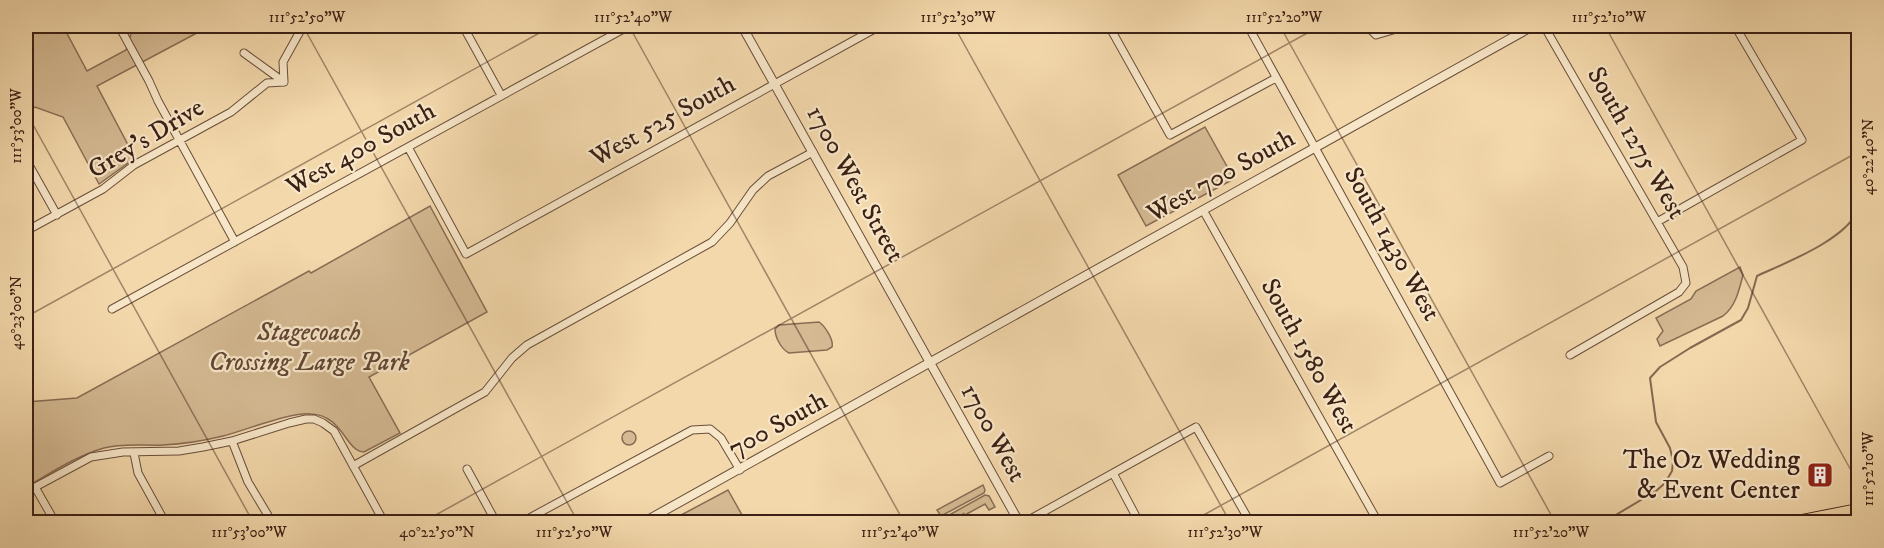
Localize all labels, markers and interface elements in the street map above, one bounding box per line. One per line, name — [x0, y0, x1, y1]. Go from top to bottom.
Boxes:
text: 111°52'50"W — [269, 8, 346, 27]
text: 111°52'40"W — [594, 8, 672, 27]
text: 111°52'30"W — [921, 8, 996, 27]
text: 111°52'20"W — [1246, 8, 1323, 27]
text: 111°52'10"W — [1572, 8, 1647, 27]
street label: South 1275 West — [1579, 61, 1693, 225]
street label: West 525 South — [584, 67, 742, 175]
text: 111°53'00"W — [7, 88, 26, 164]
street label: Grey's Drive — [82, 91, 210, 187]
street label: West 400 South — [280, 94, 442, 204]
street label: 1700 West Street — [798, 100, 912, 268]
text: 40°22'40"N — [1859, 119, 1878, 195]
street label: West 700 South — [1140, 122, 1301, 231]
street label: South 1430 West — [1336, 161, 1448, 327]
street label: South 1580 West — [1253, 273, 1365, 439]
text: 40°23'00"N — [7, 276, 26, 350]
park label: Stagecoach Crossing Large Park — [208, 316, 410, 379]
street label: 1700 West — [953, 378, 1033, 488]
street label: 700 South — [723, 384, 834, 466]
text: 111°52'10"W — [1859, 431, 1878, 506]
place label: The Oz Wedding & Event Center — [1623, 444, 1800, 507]
building icon: The Oz Wedding & Event Center — [1805, 460, 1835, 490]
text: 111°53'00"W — [211, 523, 287, 542]
text: 40°22'50"N — [399, 523, 475, 542]
text: 111°52'50"W — [536, 523, 613, 542]
text: 111°52'40"W — [861, 523, 939, 542]
text: 111°52'30"W — [1188, 523, 1263, 542]
text: 111°52'20"W — [1513, 523, 1590, 542]

